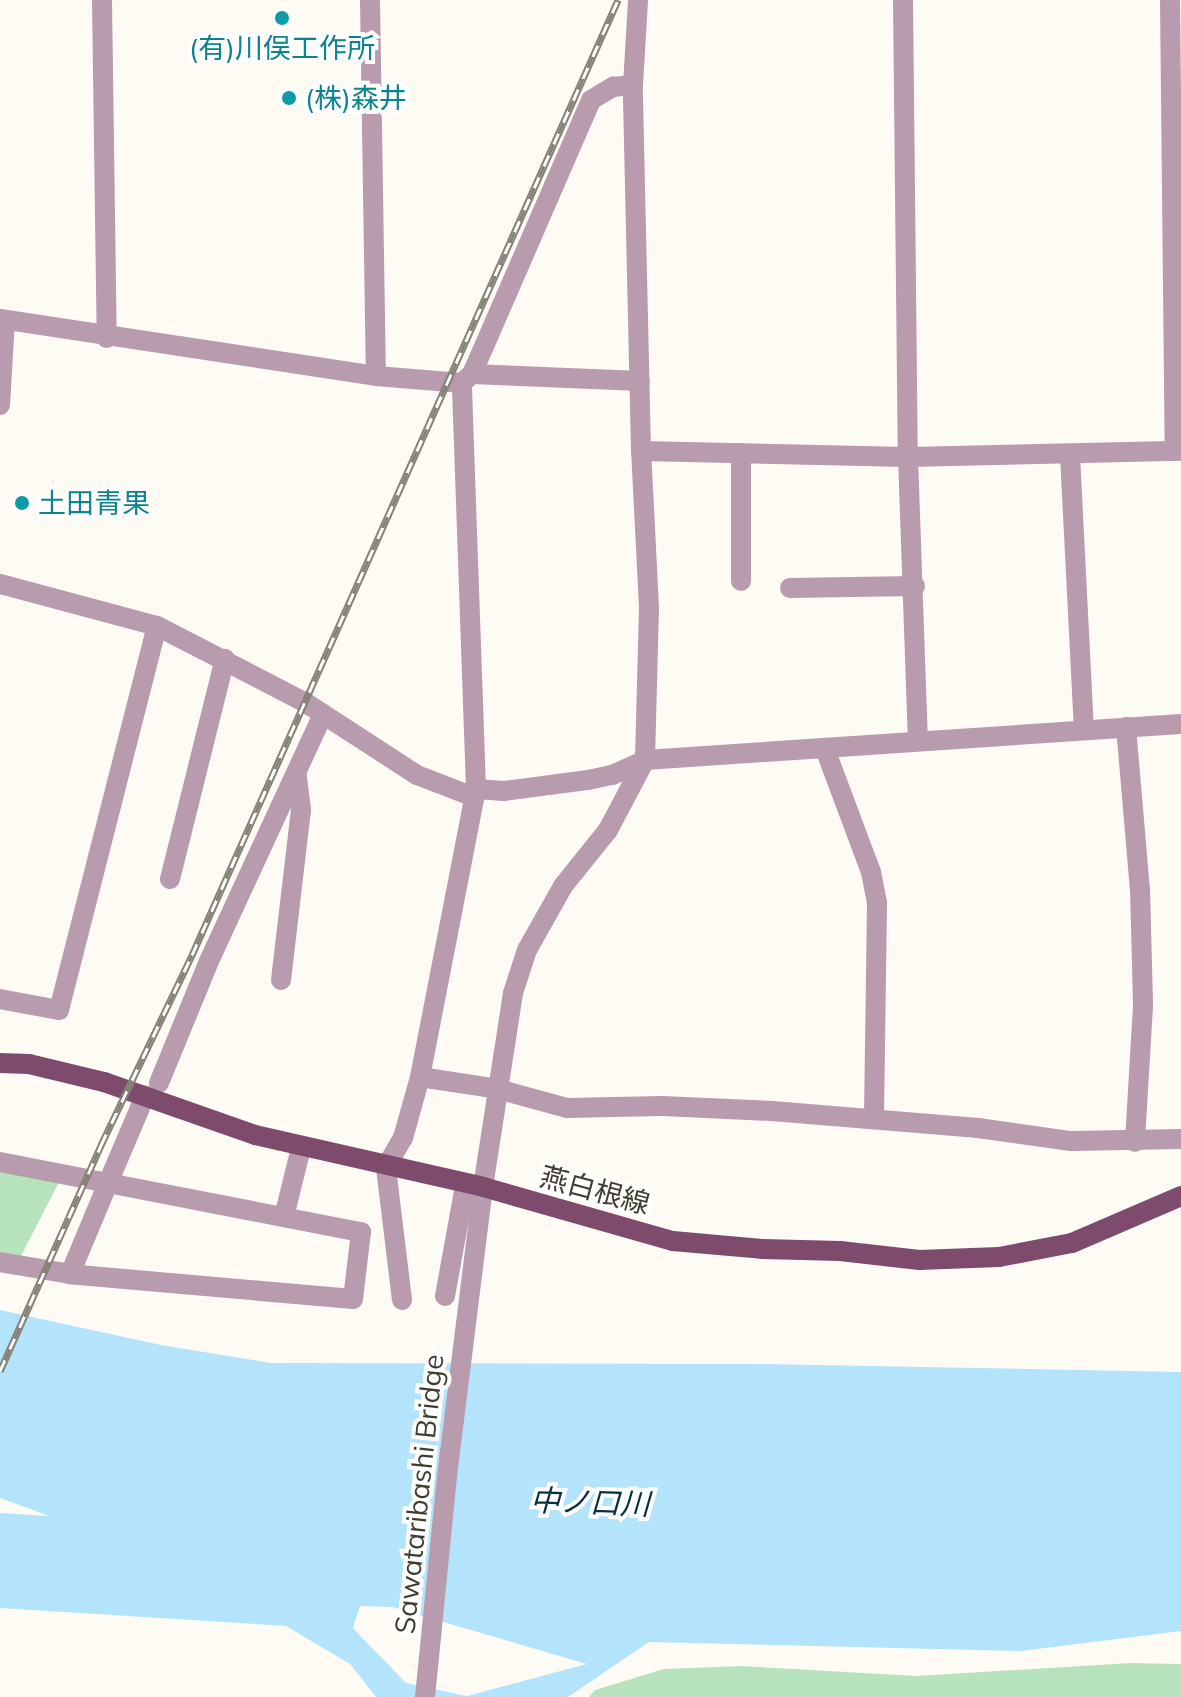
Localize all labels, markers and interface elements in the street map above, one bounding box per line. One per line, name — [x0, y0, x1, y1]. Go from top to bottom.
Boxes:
marker: (有)川俣工作所 — [273, 9, 291, 27]
place label: (有)川俣工作所 — [189, 31, 375, 65]
place label: (株)森井 — [305, 81, 407, 115]
marker: (株)森井 — [280, 89, 298, 107]
place label: 土田青果 — [38, 486, 150, 520]
marker: 土田青果 — [13, 494, 31, 512]
street label: 燕白根線 — [537, 1159, 653, 1221]
street label: Sawataribashi Bridge — [388, 1352, 450, 1636]
water label: 中ノ口川 — [529, 1482, 651, 1522]

